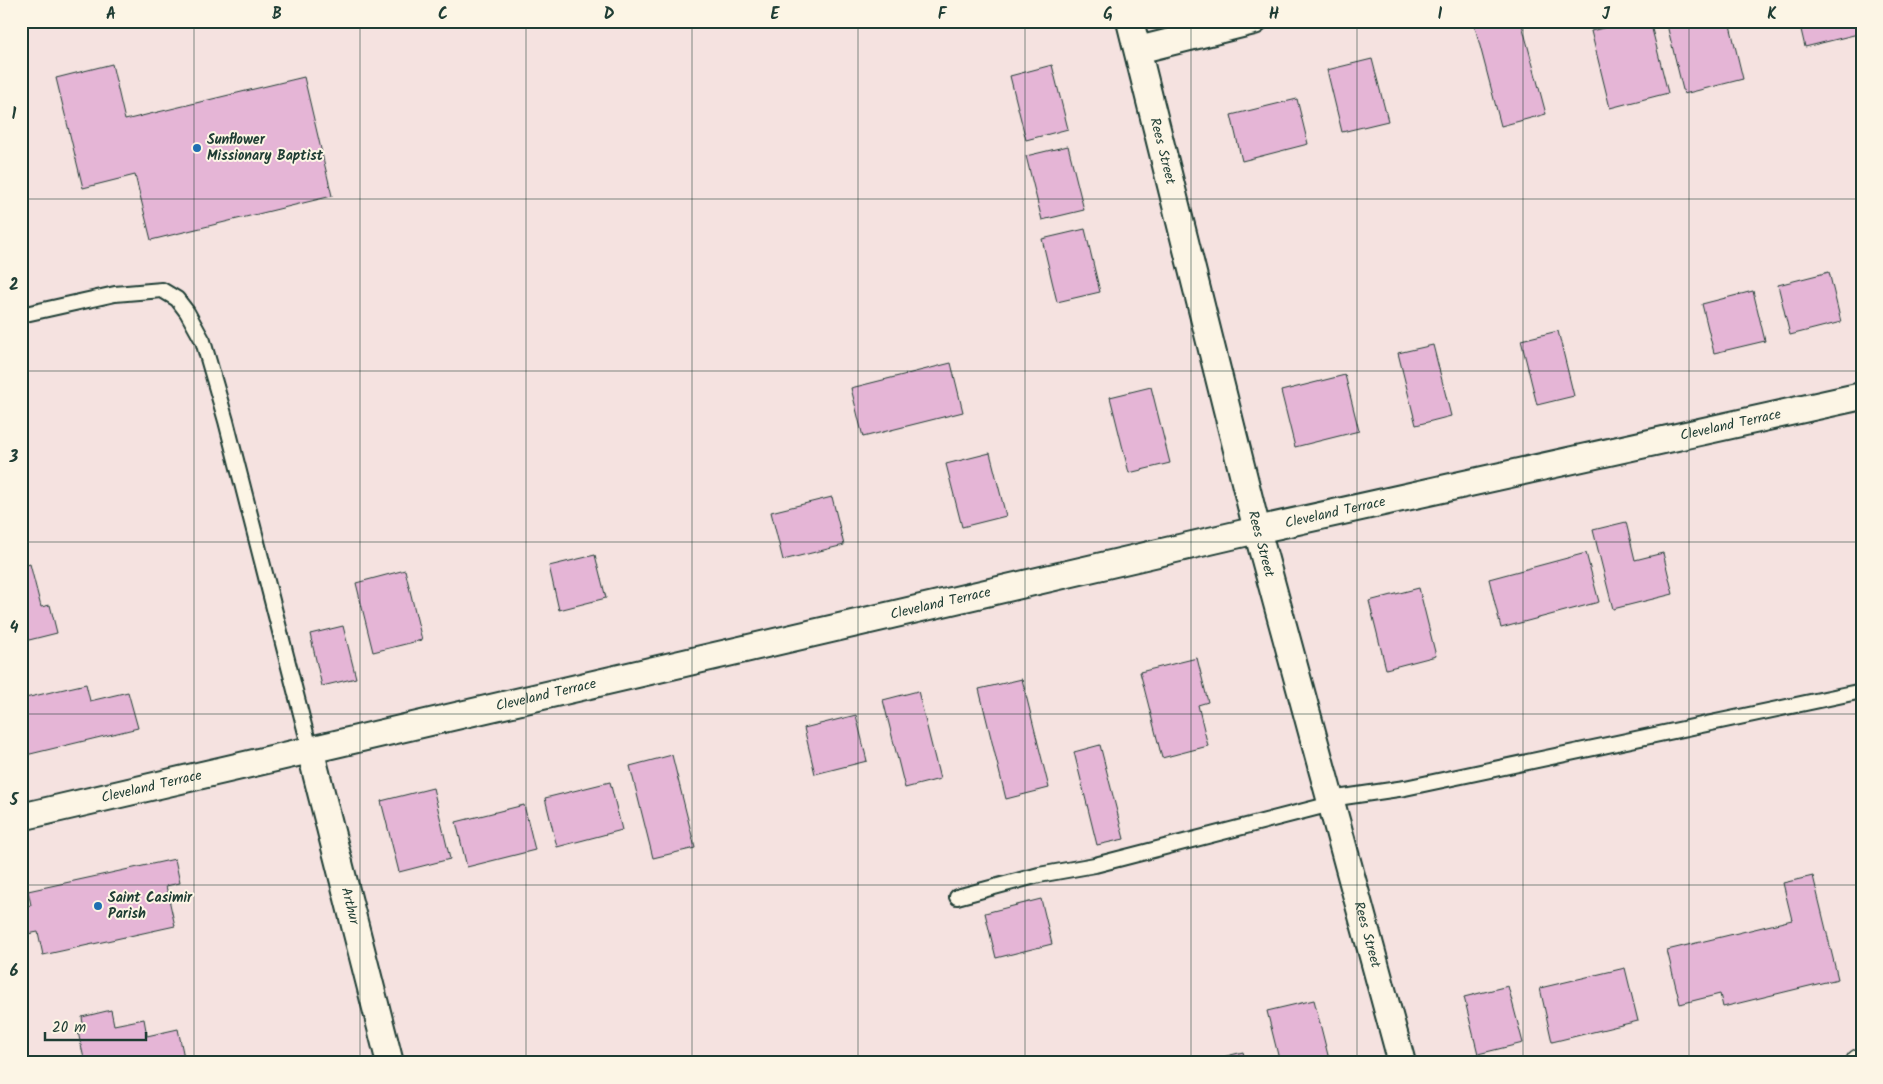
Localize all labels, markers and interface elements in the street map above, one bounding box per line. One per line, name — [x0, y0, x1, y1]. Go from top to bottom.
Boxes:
text: A — [106, 2, 116, 27]
text: B — [272, 2, 282, 27]
text: C — [438, 2, 448, 27]
text: D — [604, 2, 615, 27]
text: E — [771, 2, 781, 27]
text: F — [938, 2, 948, 27]
text: G — [1103, 2, 1113, 27]
text: H — [1269, 2, 1279, 27]
text: I — [1438, 2, 1443, 27]
text: J — [1602, 2, 1611, 27]
text: K — [1767, 2, 1777, 27]
text: 1 — [12, 102, 17, 127]
street label: Rees Street — [1144, 115, 1181, 187]
place label: Sunflower Missionary Baptist — [207, 129, 324, 167]
marker: Sunflower Missionary Baptist — [191, 142, 203, 154]
text: 2 — [9, 273, 19, 298]
street label: Cleveland Terrace — [1678, 403, 1784, 447]
text: 3 — [9, 445, 19, 470]
street label: Cleveland Terrace — [1283, 491, 1388, 535]
street label: Rees Street — [1242, 508, 1280, 580]
street label: Cleveland Terrace — [888, 581, 994, 626]
text: 4 — [10, 616, 19, 641]
street label: Cleveland Terrace — [494, 673, 599, 717]
street label: Cleveland Terrace — [99, 764, 205, 809]
text: 5 — [9, 788, 20, 813]
street label: Arthur — [335, 885, 366, 928]
place label: Saint Casimir Parish — [108, 887, 193, 925]
street label: Rees Street — [1348, 899, 1387, 971]
marker: Saint Casimir Parish — [92, 900, 104, 912]
text: 6 — [10, 959, 19, 984]
scale bar — [45, 1009, 146, 1041]
text: 20 m — [52, 1016, 86, 1040]

